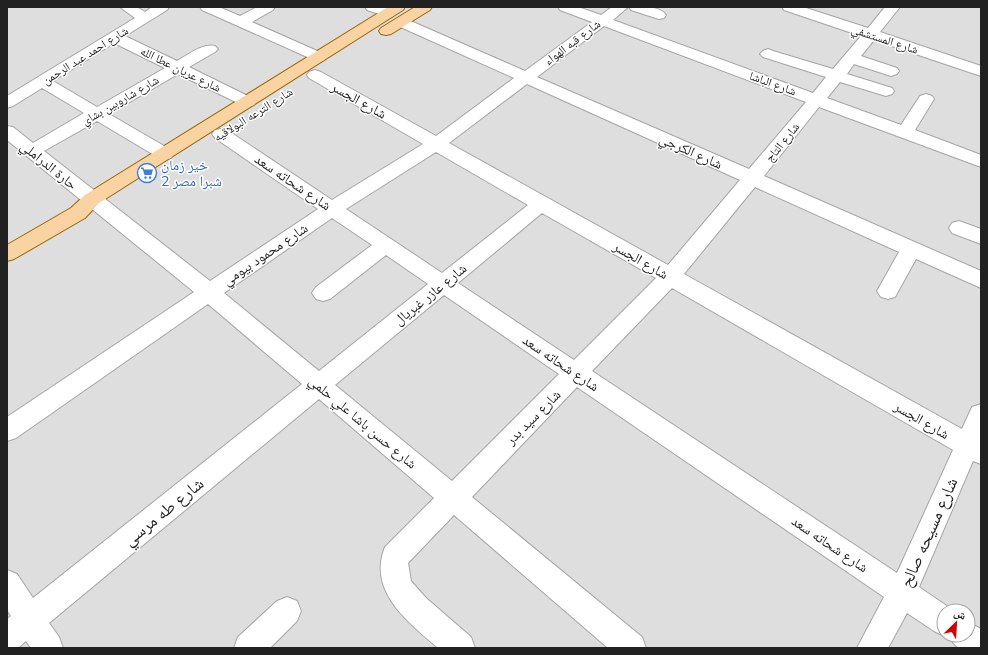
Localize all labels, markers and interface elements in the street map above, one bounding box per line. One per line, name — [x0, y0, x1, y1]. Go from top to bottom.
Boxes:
street label: شارع قبه الهواء — [541, 16, 604, 69]
street label: شارع المستشفي — [849, 21, 920, 60]
street label: شارع احمد عبد الرحمن — [39, 23, 131, 88]
street label: شارع عريان عطا الله — [138, 43, 224, 96]
street label: شارع الباشا — [747, 68, 799, 99]
street label: شارع شاروبين بشاي — [79, 72, 163, 131]
street label: شارع الجسر — [327, 77, 390, 123]
street label: شارع الترعه البولاقيه — [211, 84, 296, 145]
street label: شارع التاج — [762, 119, 803, 165]
street label: شارع الكرجي — [656, 129, 725, 175]
street label: حارة الدراملي — [15, 137, 81, 196]
street label: شارع شحاته سعد — [251, 150, 335, 215]
place label: خير زمان شبرا مصر 2 — [161, 156, 222, 190]
supermarket icon: خير زمان شبرا مصر 2 — [136, 162, 158, 184]
street label: شارع محمود بيومي — [219, 219, 313, 291]
street label: شارع الجسر — [609, 236, 672, 284]
street label: شارع عازر غبريال — [390, 259, 471, 330]
street label: شارع شحاته سعد — [519, 331, 603, 396]
street label: شارع حسن باشا علي حلمي — [304, 372, 421, 474]
street label: شارع سيد بدر — [501, 386, 565, 450]
street label: شارع الجسر — [890, 396, 953, 444]
street label: شارع طه مرسي — [118, 472, 210, 553]
street label: شارع مسيحه صالح — [894, 474, 963, 591]
street label: شارع شحاته سعد — [788, 512, 872, 577]
north arrow — [936, 603, 976, 643]
text: ش — [952, 605, 969, 624]

